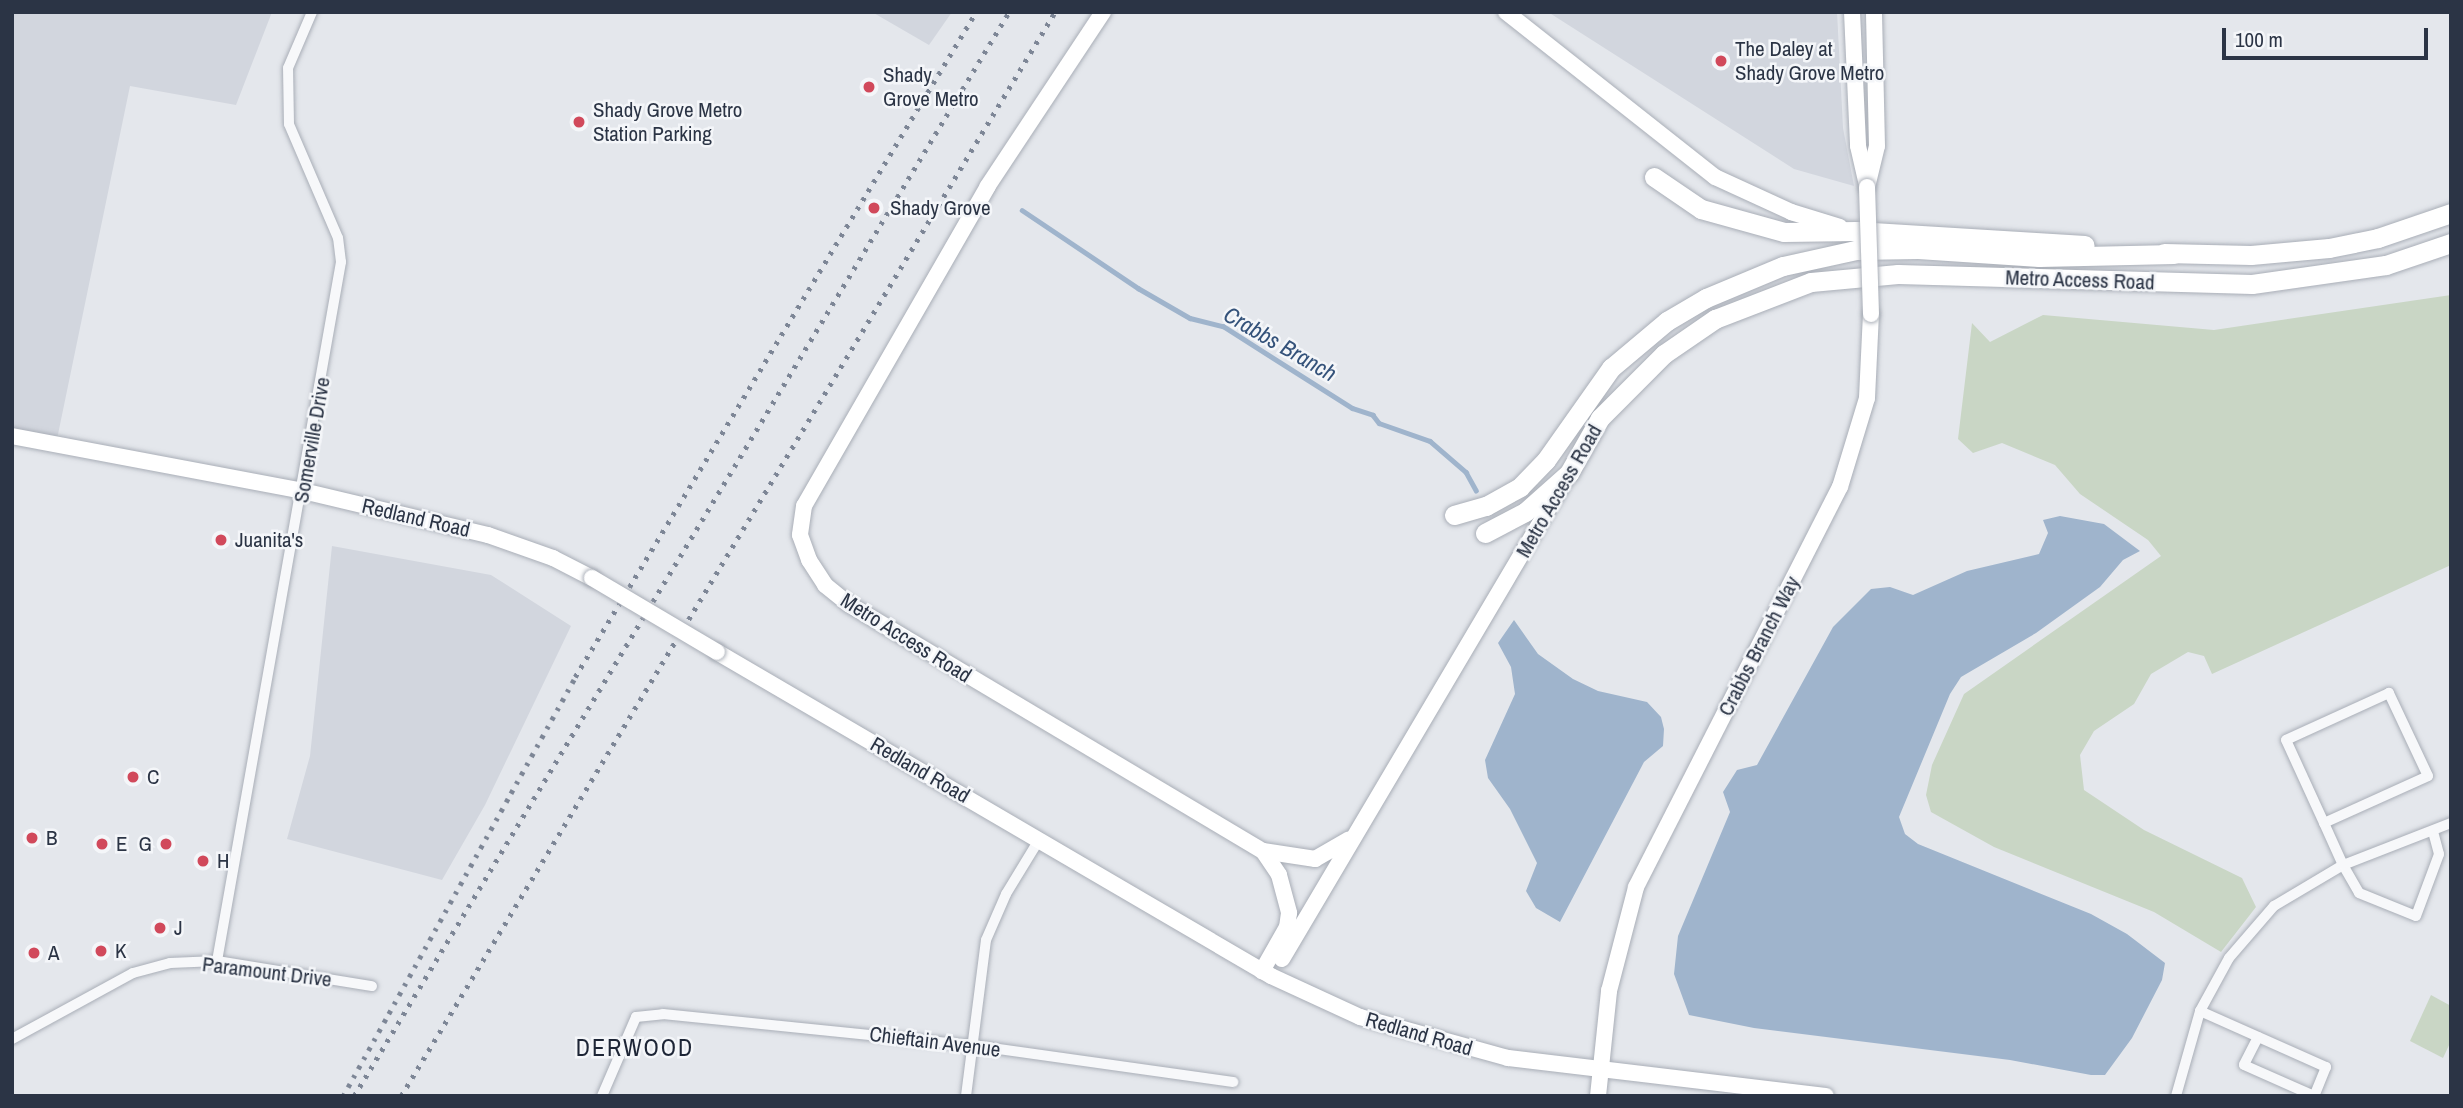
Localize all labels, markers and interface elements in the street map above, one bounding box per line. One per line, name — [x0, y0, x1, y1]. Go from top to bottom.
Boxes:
scale bar — [2225, 14, 2432, 58]
text: 100 m — [2235, 25, 2283, 54]
place label: The Daley at Shady Grove Metro — [1735, 36, 1884, 86]
marker: The Daley at Shady Grove Metro — [1713, 53, 1729, 69]
place label: Shady Grove Metro — [883, 62, 979, 112]
marker: Shady Grove Metro — [861, 79, 877, 95]
place label: Shady Grove Metro Station Parking — [593, 97, 742, 147]
marker: Shady Grove Metro Station Parking — [571, 114, 587, 130]
place label: Shady Grove — [890, 195, 991, 221]
marker: Shady Grove — [864, 198, 884, 218]
street label: Metro Access Road — [2004, 265, 2156, 295]
water label: Crabbs Branch — [1219, 301, 1341, 387]
street label: Somerville Drive — [289, 375, 335, 505]
street label: Metro Access Road — [1511, 420, 1607, 562]
street label: Redland Road — [360, 493, 472, 543]
place label: Juanita's — [235, 527, 303, 553]
marker: Juanita's — [213, 532, 229, 548]
street label: Crabbs Branch Way — [1713, 572, 1805, 720]
street label: Metro Access Road — [836, 588, 976, 688]
street label: Redland Road — [866, 732, 974, 808]
place label: C — [147, 764, 159, 790]
marker: C — [125, 769, 141, 785]
place label: B — [46, 825, 57, 851]
marker: B — [24, 830, 40, 846]
place label: E — [116, 831, 127, 857]
place label: G — [139, 831, 152, 857]
marker: E — [94, 836, 110, 852]
marker: G — [158, 836, 174, 852]
place label: H — [217, 848, 229, 874]
marker: H — [195, 853, 211, 869]
place label: J — [174, 915, 183, 941]
marker: J — [152, 920, 168, 936]
place label: K — [115, 938, 126, 964]
place label: A — [48, 940, 59, 966]
marker: K — [93, 943, 109, 959]
marker: A — [26, 945, 42, 961]
street label: Paramount Drive — [201, 952, 333, 992]
street label: Redland Road — [1363, 1007, 1475, 1061]
street label: Chieftain Avenue — [868, 1021, 1002, 1063]
district label: DERWOOD — [577, 1034, 693, 1062]

